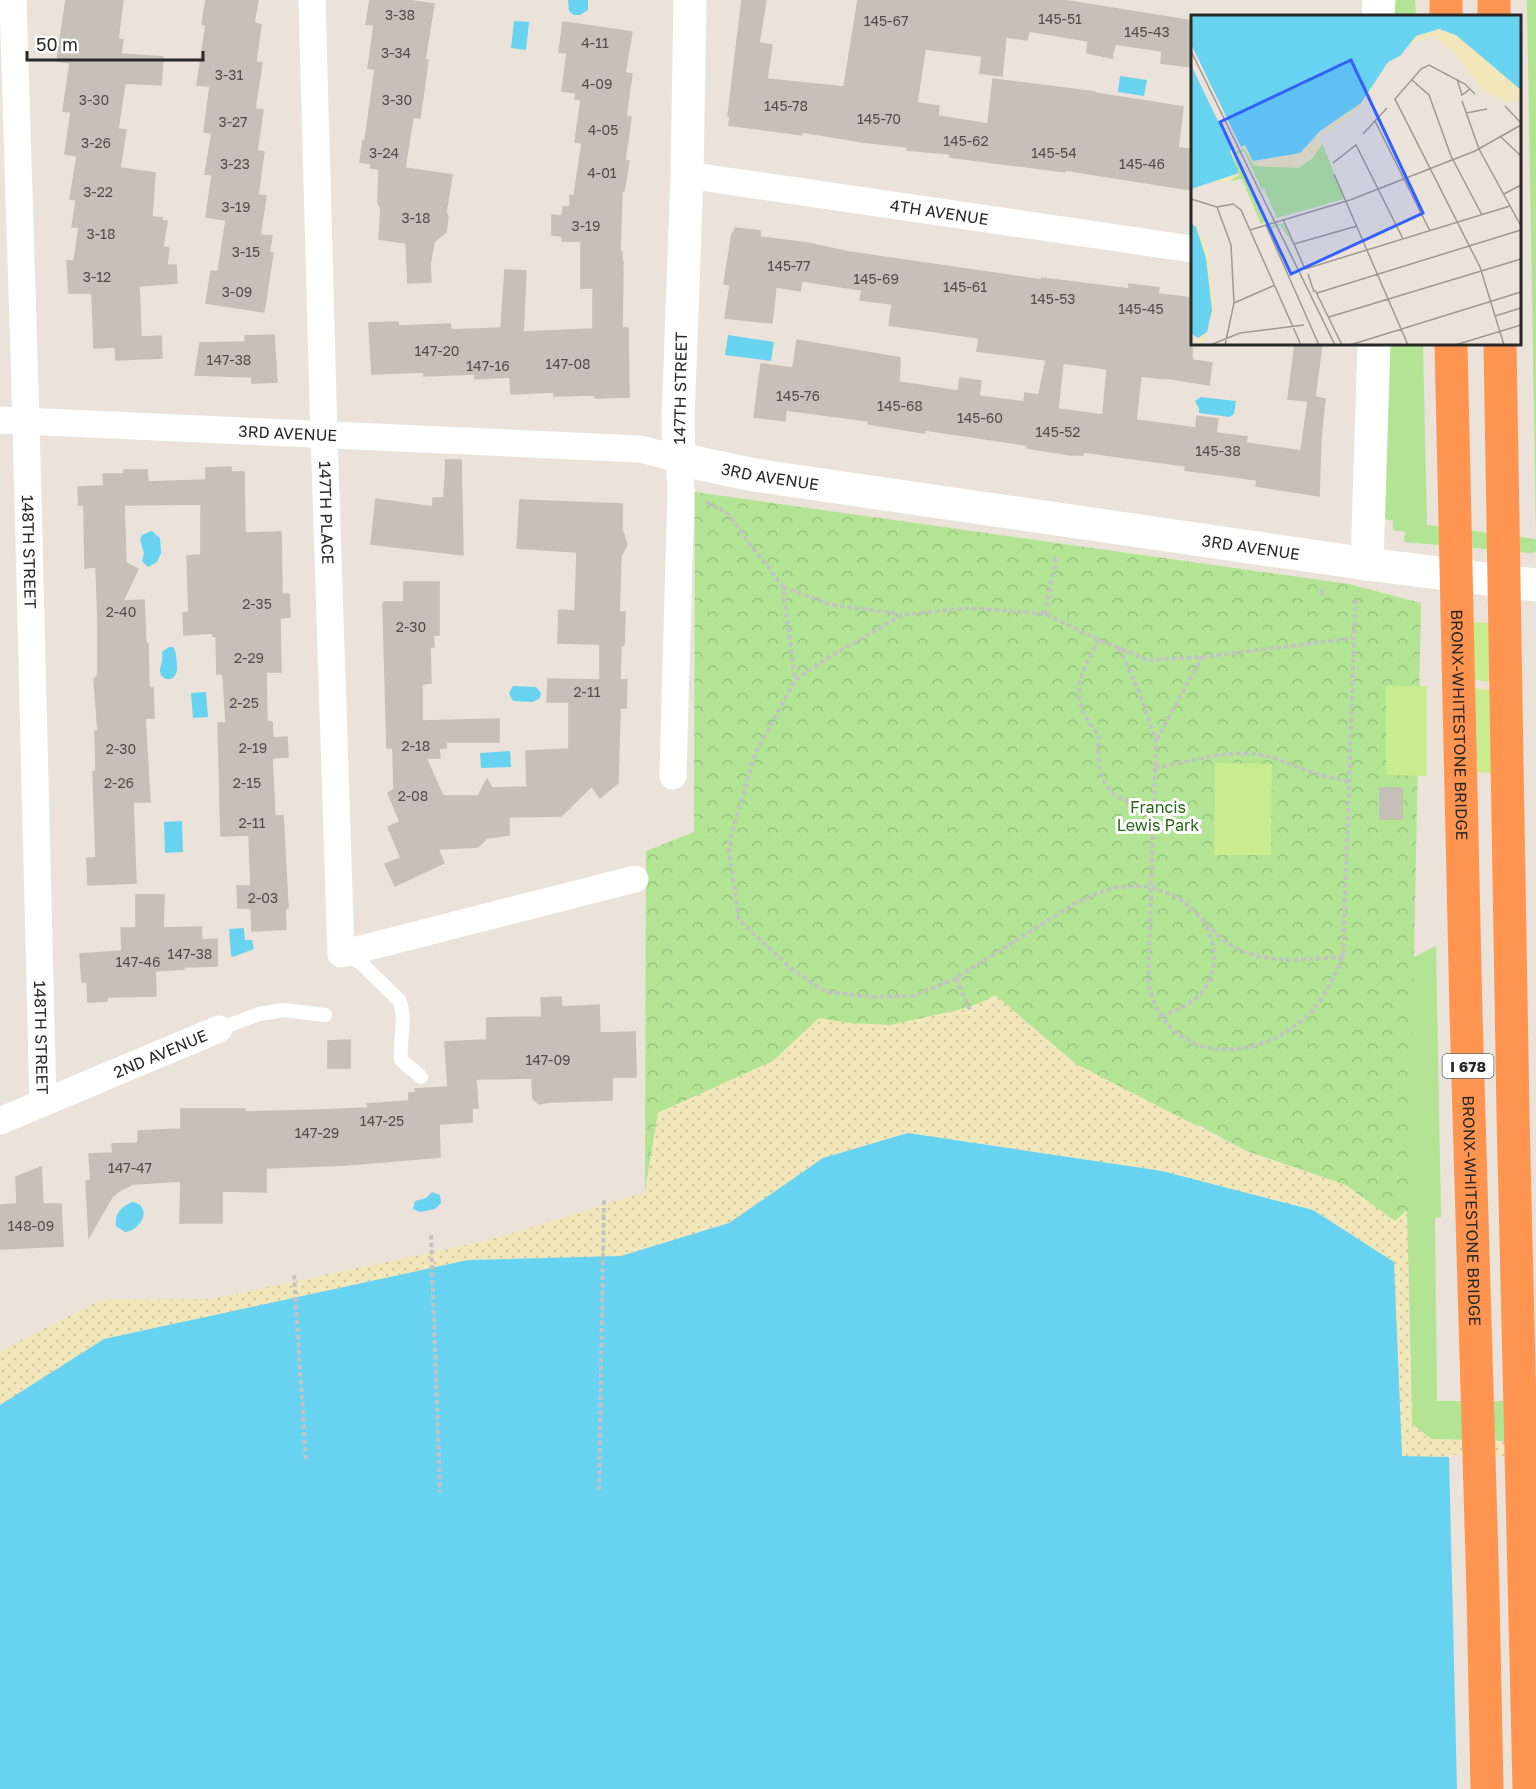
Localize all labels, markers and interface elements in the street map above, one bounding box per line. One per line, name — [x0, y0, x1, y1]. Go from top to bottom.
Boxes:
house number: 3-38 — [385, 6, 415, 23]
house number: 145-51 — [1038, 10, 1082, 27]
house number: 145-67 — [864, 12, 908, 29]
inset map — [1191, 15, 1521, 345]
house number: 145-43 — [1124, 23, 1170, 40]
scale bar — [27, 24, 202, 62]
text: 50 m — [36, 33, 78, 55]
house number: 4-11 — [581, 34, 609, 51]
house number: 3-34 — [381, 44, 411, 61]
house number: 3-31 — [215, 66, 243, 83]
house number: 4-09 — [581, 75, 613, 92]
house number: 3-30 — [79, 91, 109, 108]
house number: 3-30 — [382, 91, 412, 108]
house number: 145-78 — [764, 97, 808, 114]
house number: 145-70 — [857, 110, 901, 127]
house number: 3-27 — [218, 113, 248, 130]
house number: 4-05 — [588, 121, 618, 138]
house number: 145-62 — [943, 132, 989, 149]
house number: 3-26 — [81, 134, 111, 151]
house number: 3-24 — [369, 144, 399, 161]
house number: 145-54 — [1031, 144, 1077, 161]
house number: 3-23 — [220, 155, 250, 172]
house number: 145-46 — [1119, 155, 1165, 172]
house number: 4-01 — [587, 164, 617, 181]
house number: 3-22 — [83, 183, 113, 200]
street label: 4TH AVENUE — [889, 195, 990, 229]
house number: 3-19 — [222, 198, 250, 215]
house number: 3-18 — [402, 209, 430, 226]
house number: 3-19 — [572, 217, 600, 234]
house number: 3-18 — [87, 225, 115, 242]
house number: 3-15 — [232, 243, 260, 260]
house number: 145-77 — [768, 257, 810, 274]
house number: 3-12 — [83, 268, 111, 285]
house number: 145-69 — [853, 270, 899, 287]
house number: 145-61 — [943, 278, 987, 295]
house number: 3-09 — [222, 283, 252, 300]
house number: 145-53 — [1030, 290, 1076, 307]
house number: 145-45 — [1118, 300, 1164, 317]
street label: 147TH STREET — [669, 331, 691, 444]
house number: 147-20 — [415, 342, 459, 359]
house number: 147-38 — [207, 351, 251, 368]
house number: 147-08 — [545, 355, 591, 372]
house number: 147-16 — [466, 357, 510, 374]
house number: 145-76 — [776, 387, 820, 404]
house number: 145-68 — [877, 397, 923, 414]
house number: 145-60 — [957, 409, 1003, 426]
street label: 3RD AVENUE — [238, 421, 338, 445]
house number: 145-52 — [1035, 423, 1081, 440]
house number: 145-38 — [1195, 442, 1241, 459]
street label: 3RD AVENUE — [719, 458, 820, 494]
street label: 147TH PLACE — [315, 461, 338, 565]
street label: 148TH STREET — [18, 495, 41, 609]
street label: 3RD AVENUE — [1201, 530, 1301, 564]
house number: 2-35 — [242, 595, 272, 612]
house number: 2-40 — [106, 603, 136, 620]
street label: BRONX-WHITESTONE BRIDGE — [1447, 609, 1472, 841]
house number: 2-30 — [396, 618, 426, 635]
house number: 2-29 — [234, 649, 264, 666]
house number: 2-11 — [573, 683, 601, 700]
house number: 2-25 — [229, 694, 259, 711]
house number: 2-18 — [402, 737, 430, 754]
house number: 2-19 — [239, 739, 267, 756]
house number: 2-30 — [106, 740, 136, 757]
house number: 2-26 — [104, 774, 134, 791]
house number: 2-15 — [233, 774, 261, 791]
house number: 2-08 — [398, 787, 428, 804]
park label: Francis Lewis Park — [1117, 797, 1199, 835]
house number: 2-11 — [238, 814, 266, 831]
house number: 2-03 — [248, 889, 278, 906]
house number: 147-38 — [168, 945, 212, 962]
house number: 147-46 — [115, 953, 161, 970]
street label: 148TH STREET — [30, 980, 53, 1095]
street label: 2ND AVENUE — [110, 1025, 210, 1082]
house number: 147-09 — [525, 1051, 571, 1068]
road number: I 678 — [1442, 1054, 1494, 1078]
street label: BRONX-WHITESTONE BRIDGE — [1458, 1095, 1485, 1326]
house number: 147-25 — [360, 1112, 404, 1129]
house number: 147-29 — [295, 1124, 339, 1141]
house number: 147-47 — [108, 1159, 152, 1176]
house number: 148-09 — [8, 1217, 54, 1234]

